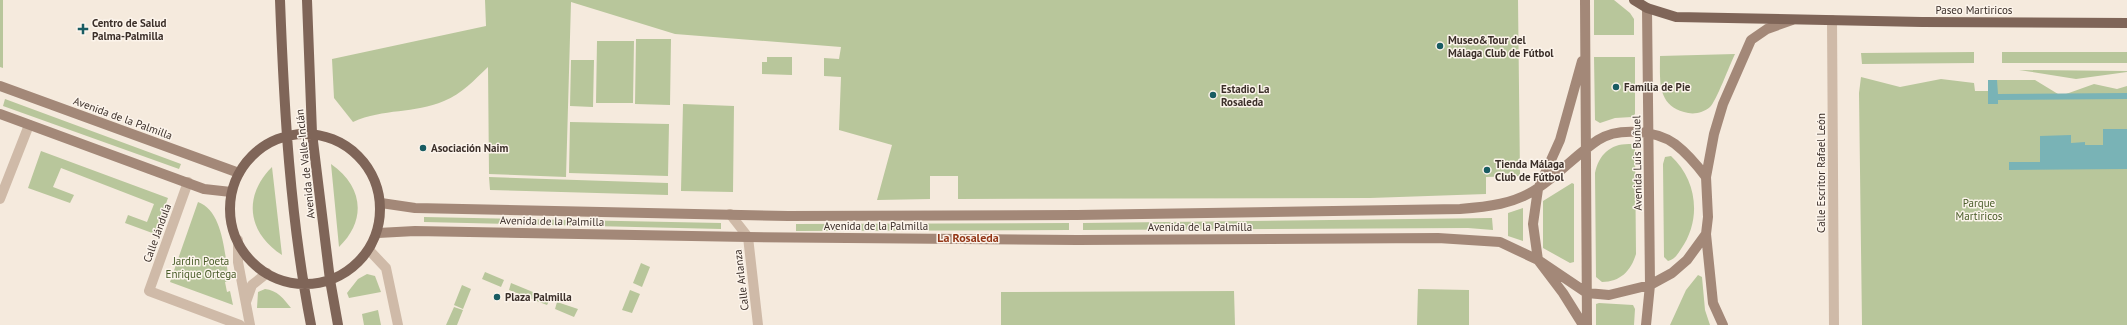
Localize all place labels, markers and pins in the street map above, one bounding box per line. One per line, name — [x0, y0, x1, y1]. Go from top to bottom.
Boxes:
place label: Centro de Salud Palma-Palmilla — [92, 16, 166, 43]
marker: Centro de Salud Palma-Palmilla — [77, 23, 89, 35]
place label: Museo&Tour del Málaga Club de Fútbol — [1448, 33, 1554, 60]
marker: Museo&Tour del Málaga Club de Fútbol — [1435, 41, 1445, 51]
place label: Familia de Pie — [1624, 80, 1691, 94]
place label: Estadio La Rosaleda — [1221, 82, 1269, 109]
marker: Familia de Pie — [1611, 82, 1621, 92]
marker: Estadio La Rosaleda — [1208, 90, 1218, 100]
place label: Asociación Naim — [431, 141, 508, 155]
marker: Asociación Naim — [418, 143, 428, 153]
place label: Tienda Málaga Club de Fútbol — [1495, 157, 1564, 184]
marker: Tienda Málaga Club de Fútbol — [1482, 165, 1492, 175]
place label: Plaza Palmilla — [505, 290, 572, 304]
marker: Plaza Palmilla — [492, 292, 502, 302]

